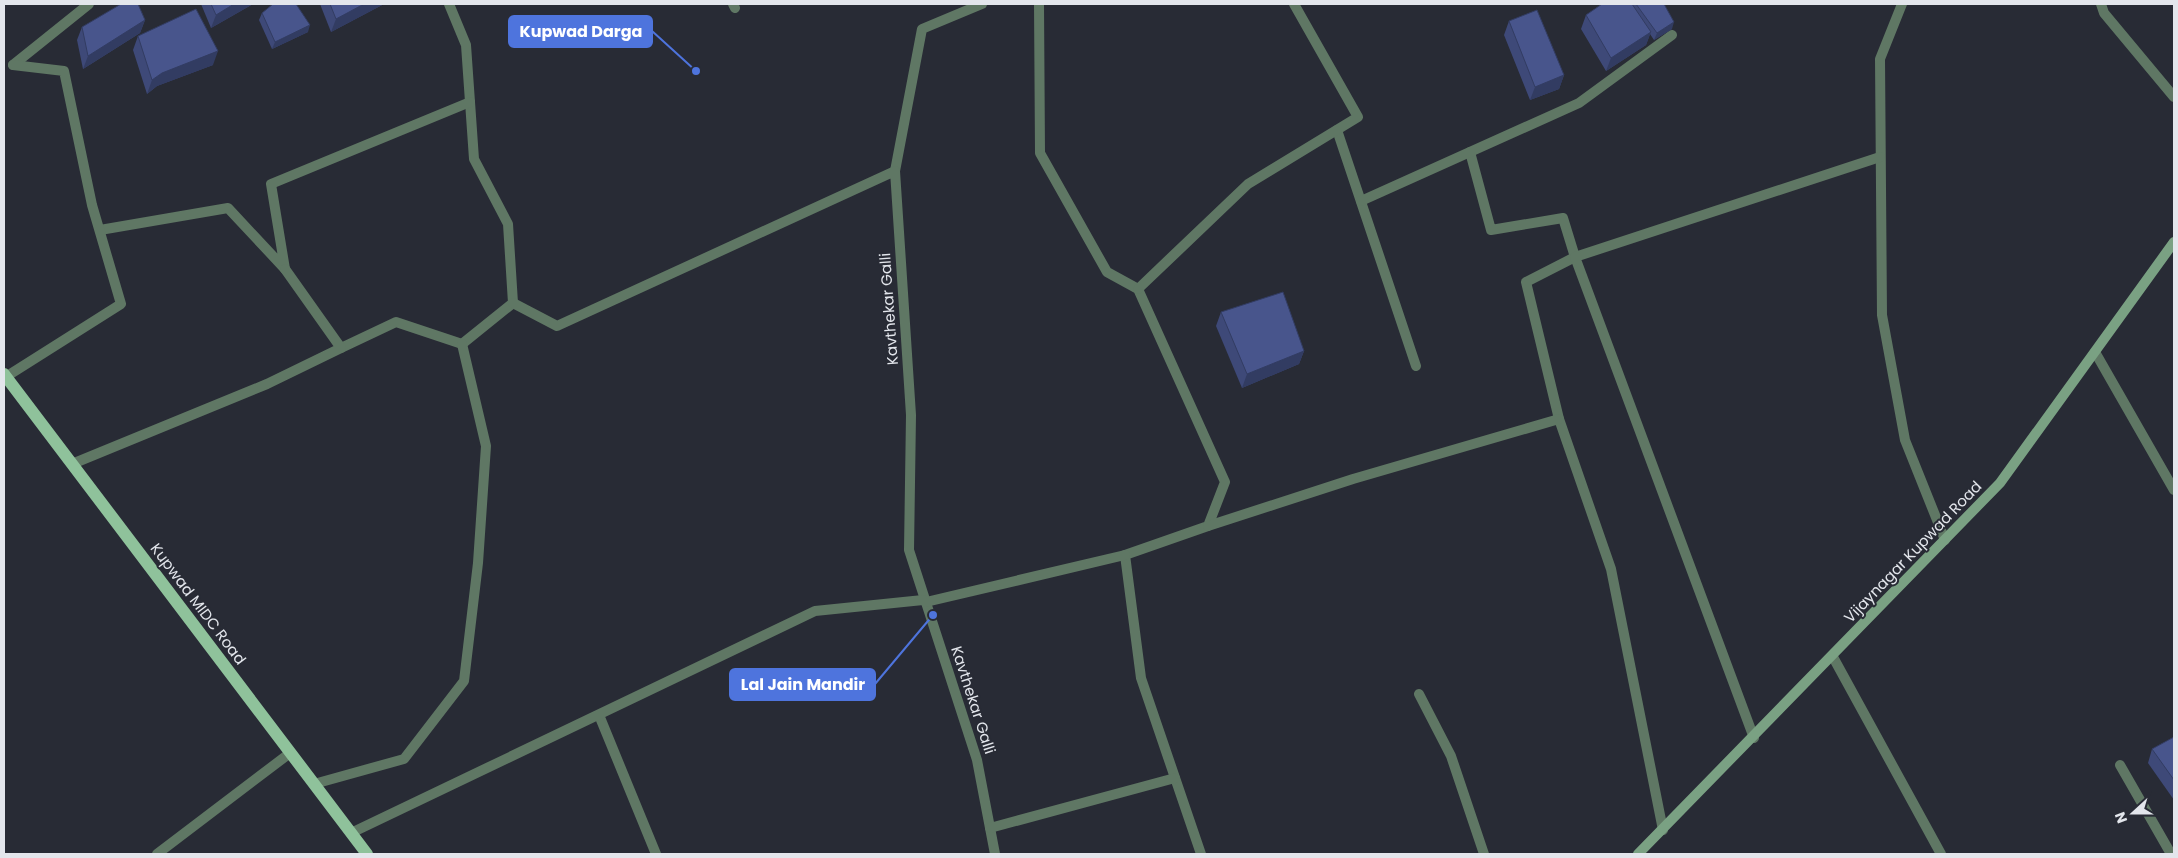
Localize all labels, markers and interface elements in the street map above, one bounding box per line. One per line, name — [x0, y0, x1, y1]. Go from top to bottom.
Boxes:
callout: Kupwad Darga — [509, 16, 652, 47]
text: Kupwad Darga — [520, 20, 642, 43]
street label: Kavthekar Galli — [874, 252, 903, 366]
street label: Vijaynagar Kupwad Road — [1839, 476, 1986, 627]
street label: Kupwad MIDC Road — [146, 539, 251, 669]
street label: Kavthekar Galli — [946, 643, 1001, 756]
callout: Lal Jain Mandir — [730, 669, 875, 700]
text: Lal Jain Mandir — [741, 673, 865, 696]
north arrow — [2108, 788, 2158, 838]
text: N — [2110, 809, 2132, 826]

